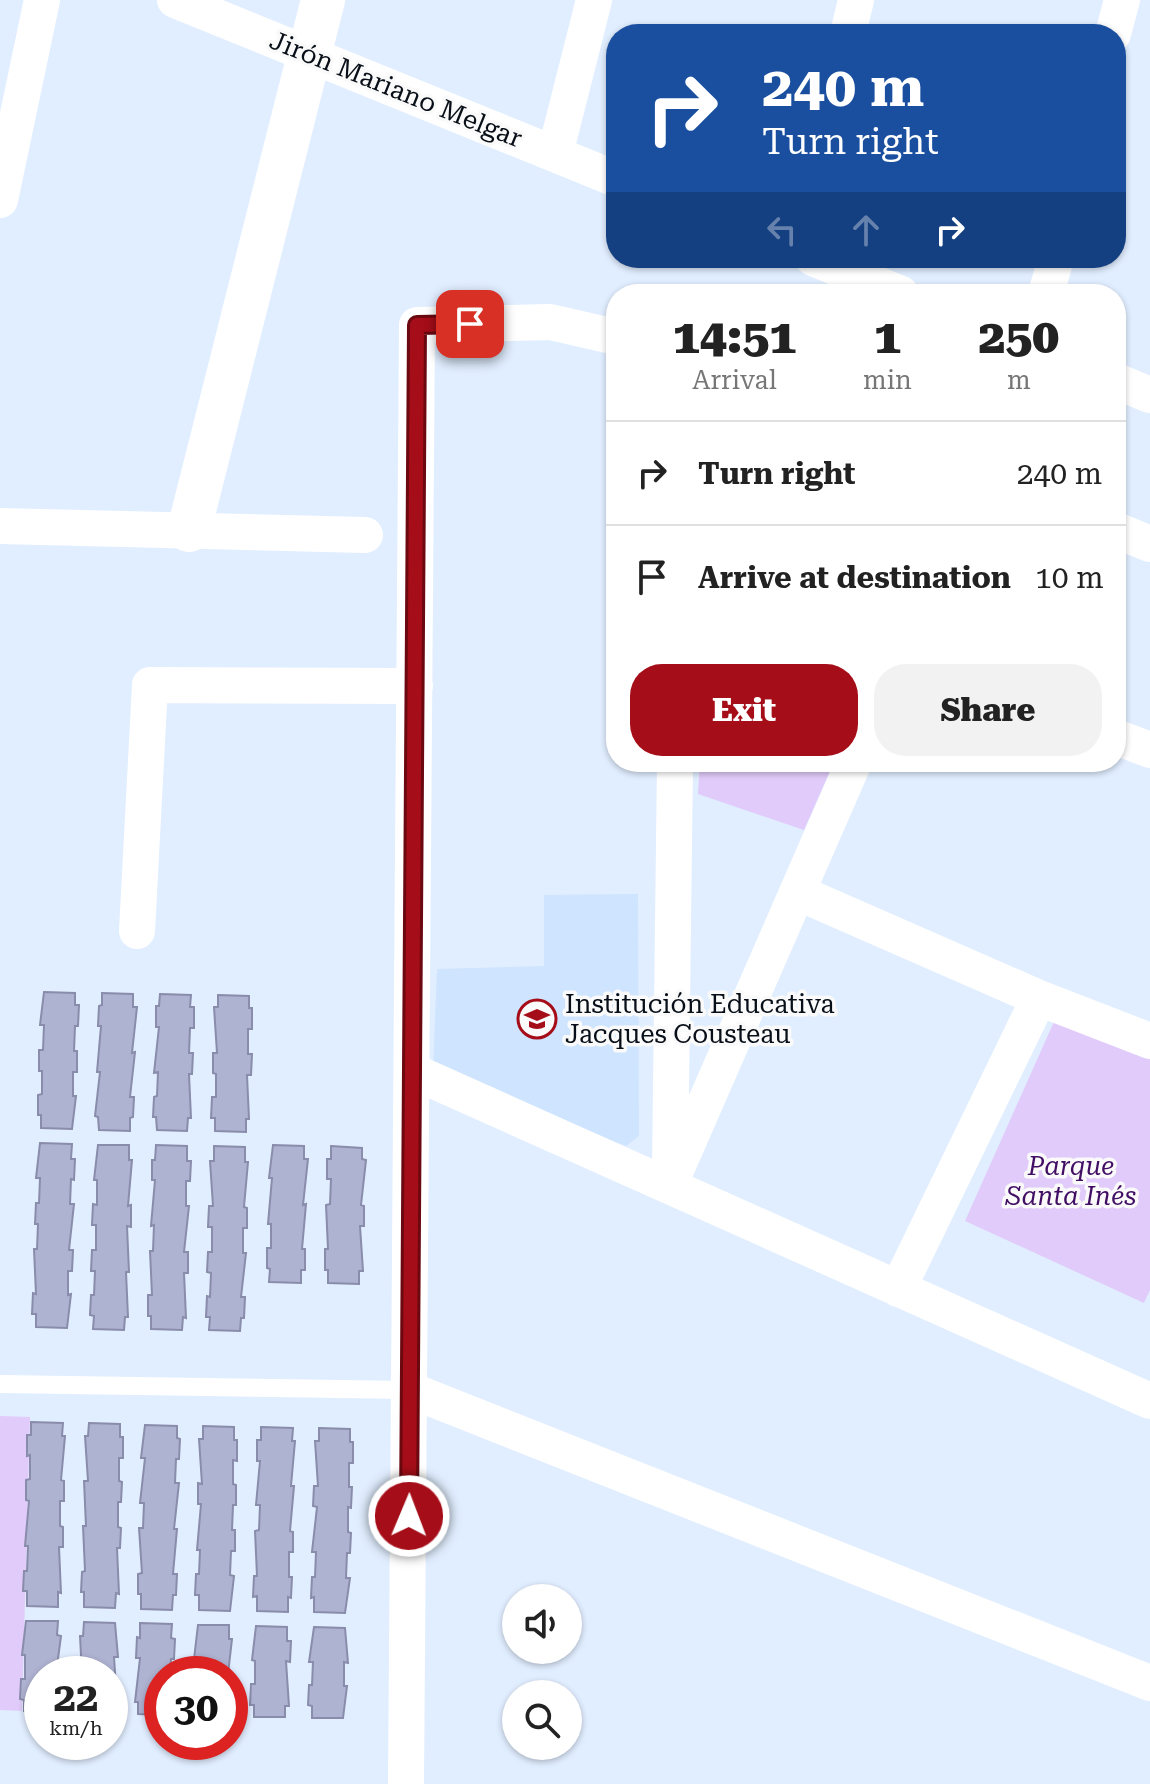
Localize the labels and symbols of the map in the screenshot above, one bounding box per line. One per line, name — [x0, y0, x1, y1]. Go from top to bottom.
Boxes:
street label: Jirón Mariano Melgar — [265, 25, 527, 153]
pin — [436, 290, 504, 358]
place label: Institución Educativa Jacques Cousteau — [565, 989, 835, 1049]
school or university icon: Institución Educativa Jacques Cousteau — [516, 998, 558, 1040]
park label: Parque Santa Inés — [1005, 1151, 1136, 1211]
position arrow — [367, 1474, 451, 1558]
speed limit sign: 30 — [144, 1656, 248, 1760]

